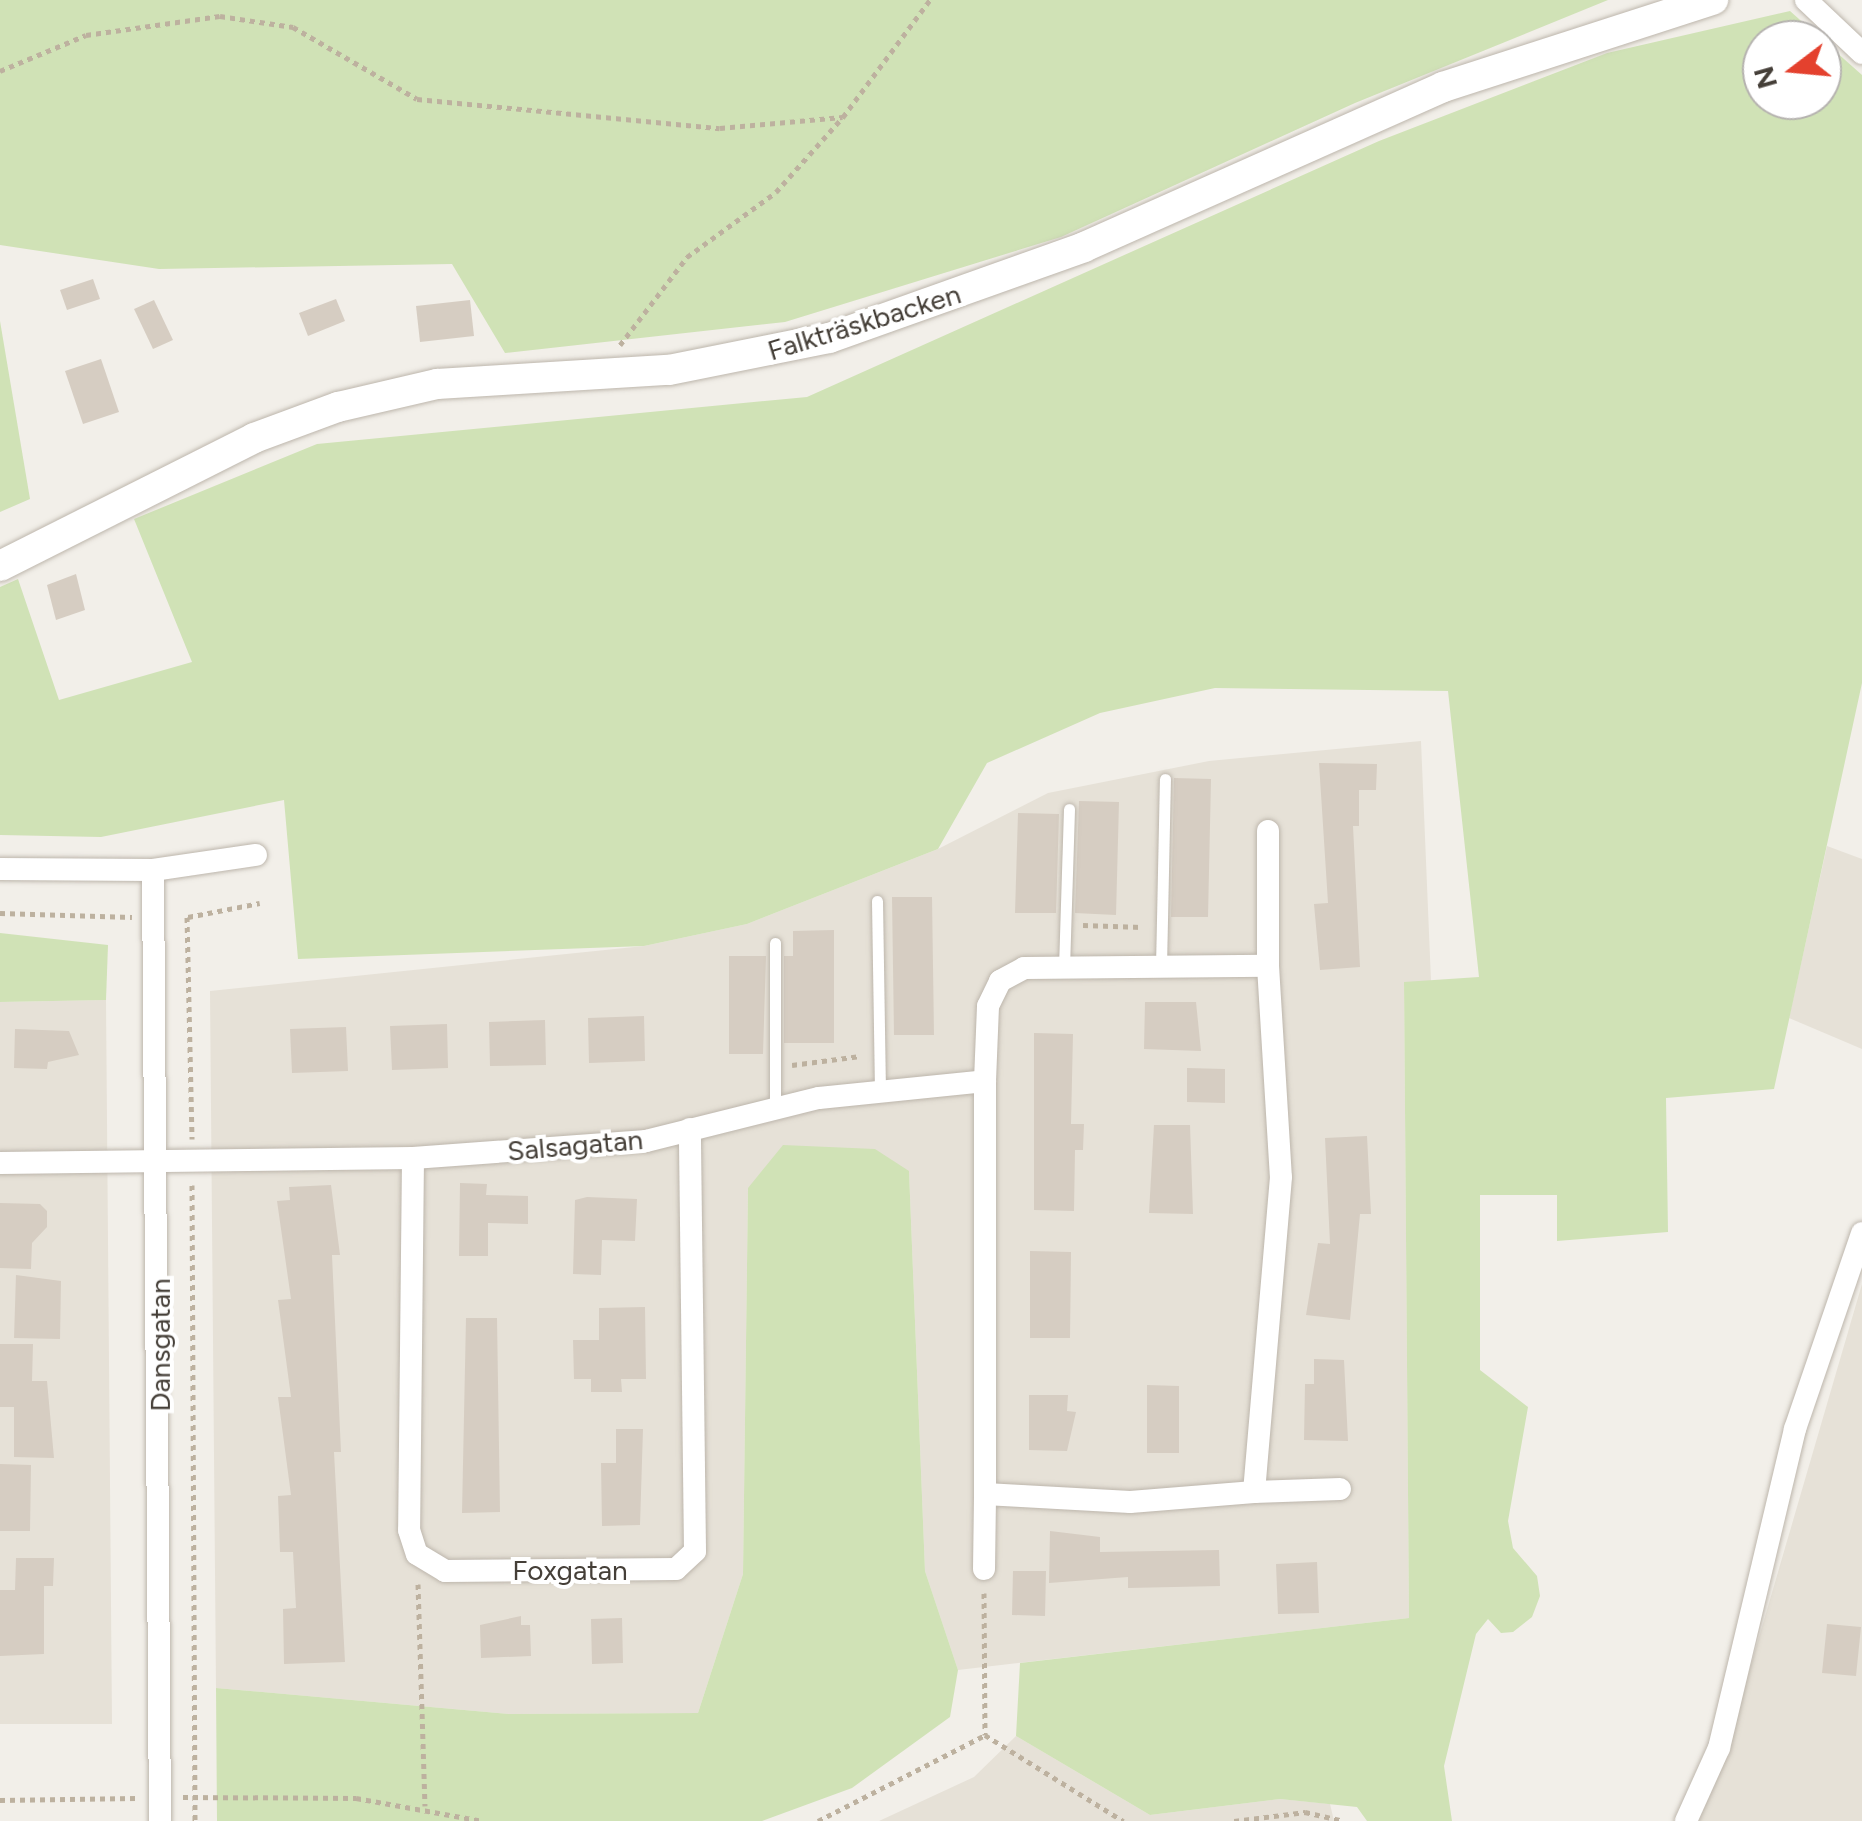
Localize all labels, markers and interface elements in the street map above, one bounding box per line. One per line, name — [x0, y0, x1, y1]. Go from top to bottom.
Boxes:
north arrow — [1742, 20, 1842, 120]
text: N — [1746, 63, 1784, 93]
street label: Falkträskbacken — [763, 277, 965, 367]
street label: Salsagatan — [506, 1122, 644, 1168]
street label: Dansgatan — [143, 1278, 177, 1412]
street label: Foxgatan — [512, 1553, 628, 1587]

